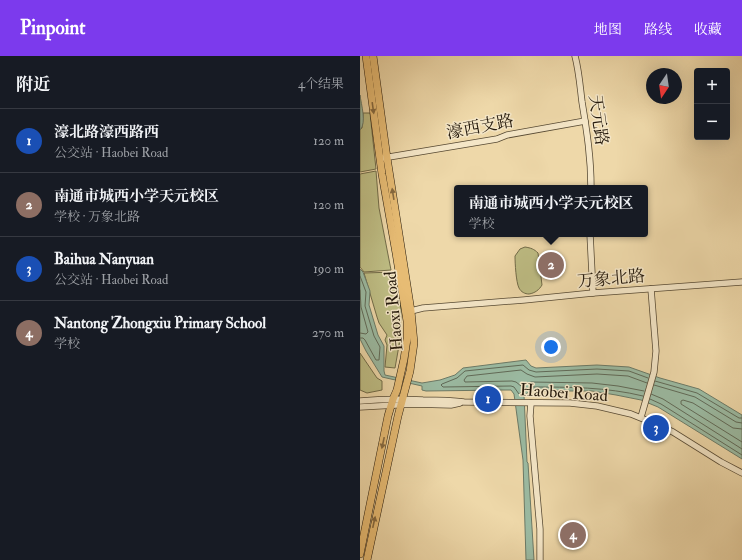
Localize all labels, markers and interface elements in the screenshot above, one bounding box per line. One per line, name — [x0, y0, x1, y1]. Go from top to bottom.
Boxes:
text: Pinpoint — [20, 16, 85, 40]
text: 地图 — [594, 21, 622, 38]
text: 路线 — [644, 21, 672, 38]
text: 收藏 — [694, 21, 722, 38]
north arrow — [646, 68, 682, 104]
map controls — [694, 68, 730, 140]
button: + — [694, 68, 730, 104]
text: 附近 — [16, 74, 50, 95]
text: 4个结果 — [298, 76, 344, 92]
street label: 天元路 — [585, 93, 612, 147]
one-way arrow — [370, 102, 376, 114]
button: − — [694, 104, 730, 140]
street label: 濠西支路 — [445, 110, 515, 143]
text: 濠北路濠西路西 — [54, 123, 159, 142]
text: 1 — [27, 133, 31, 149]
text: 120 m — [313, 133, 344, 149]
text: 公交站 · Haobei Road — [54, 145, 168, 161]
popup — [454, 185, 648, 237]
text: 南通市城西小学天元校区 — [54, 187, 219, 206]
one-way arrow — [390, 188, 396, 200]
text: 南通市城西小学天元校区 — [468, 194, 634, 213]
text: 2 — [26, 197, 32, 213]
text: 120 m — [313, 197, 344, 213]
text: 学校 · 万象北路 — [54, 209, 140, 225]
text: 学校 — [468, 216, 495, 232]
text: Baihua Nanyuan — [54, 250, 154, 269]
pin: 2 — [538, 250, 564, 280]
text: 3 — [27, 261, 32, 277]
text: 190 m — [313, 261, 344, 277]
street label: 万象北路 — [576, 265, 646, 292]
street label: Haoxi Road — [379, 269, 407, 352]
text: 公交站 · Haobei Road — [54, 272, 168, 288]
text: Nantong Zhongxiu Primary School — [54, 314, 266, 333]
text: 4 — [25, 325, 33, 341]
text: 270 m — [312, 325, 344, 341]
text: 学校 — [54, 336, 80, 352]
your location — [541, 337, 561, 357]
street label: Haobei Road — [519, 379, 609, 406]
pin: 1 — [475, 384, 501, 414]
pin: 3 — [643, 413, 669, 443]
one-way arrow — [379, 437, 385, 450]
one-way arrow — [372, 516, 378, 528]
pin: 4 — [560, 520, 586, 550]

